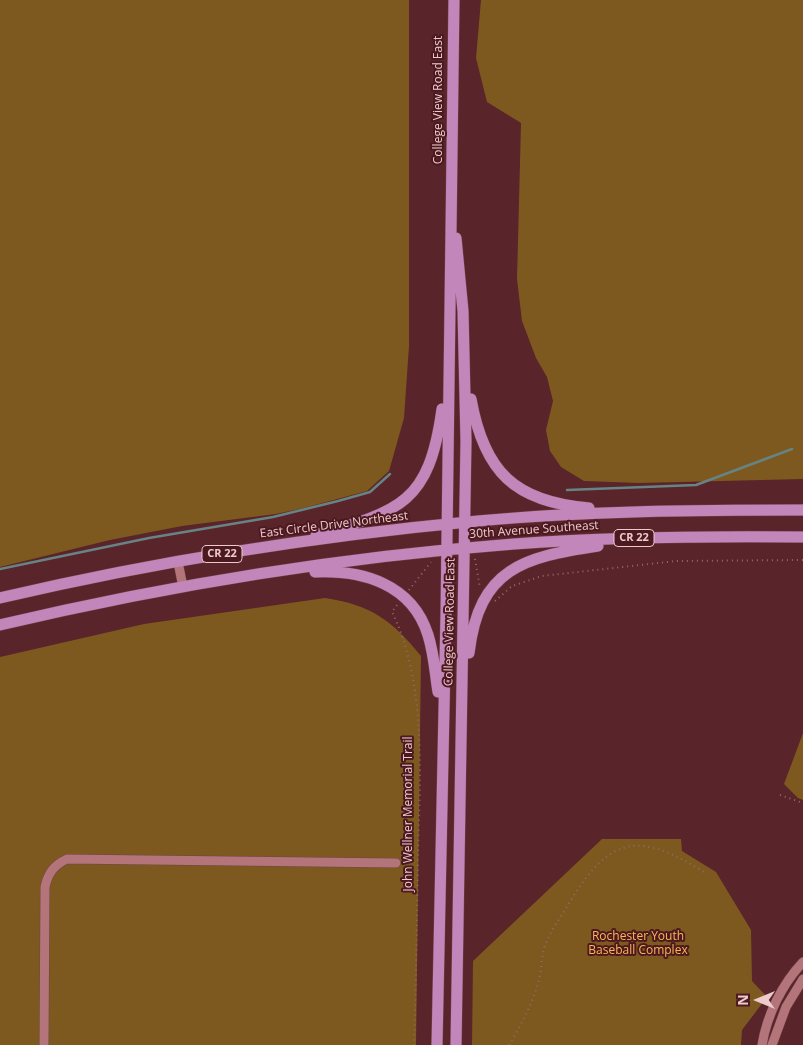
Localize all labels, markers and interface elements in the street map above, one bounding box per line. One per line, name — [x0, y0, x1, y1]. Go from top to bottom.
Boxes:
street label: College View Road East — [432, 36, 446, 164]
street label: East Circle Drive Northeast — [259, 509, 409, 541]
street label: 30th Avenue Southeast — [469, 518, 599, 542]
road number: CR 22 — [614, 530, 654, 546]
road number: CR 22 — [202, 546, 242, 562]
street label: College View Road East — [442, 558, 458, 686]
street label: John Wellner Memorial Trail — [402, 736, 416, 892]
park label: Rochester Youth Baseball Complex — [588, 930, 688, 958]
north arrow — [733, 975, 783, 1025]
text: N — [733, 994, 752, 1006]

